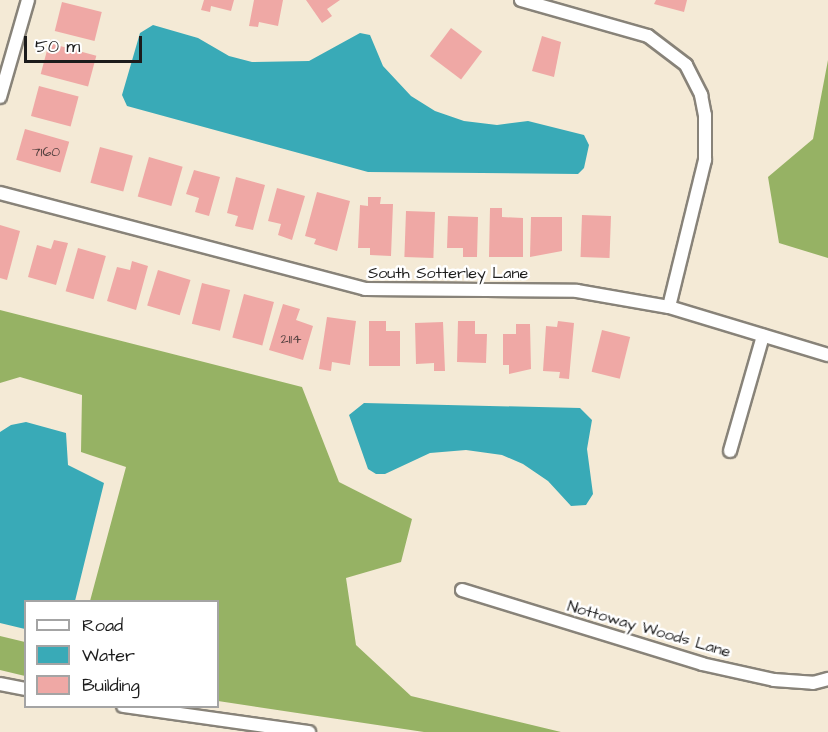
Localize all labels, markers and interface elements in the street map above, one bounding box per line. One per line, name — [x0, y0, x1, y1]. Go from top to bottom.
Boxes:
scale bar — [27, 24, 146, 62]
text: 50 m — [35, 34, 80, 59]
house number: 7160 — [32, 144, 60, 160]
street label: South Sotterley Lane — [368, 263, 528, 283]
house number: 2114 — [280, 331, 302, 347]
street label: Nottoway Woods Lane — [565, 597, 733, 661]
legend — [24, 600, 219, 708]
text: Road — [82, 613, 123, 638]
text: Water — [82, 643, 135, 668]
text: Building — [82, 673, 140, 698]

